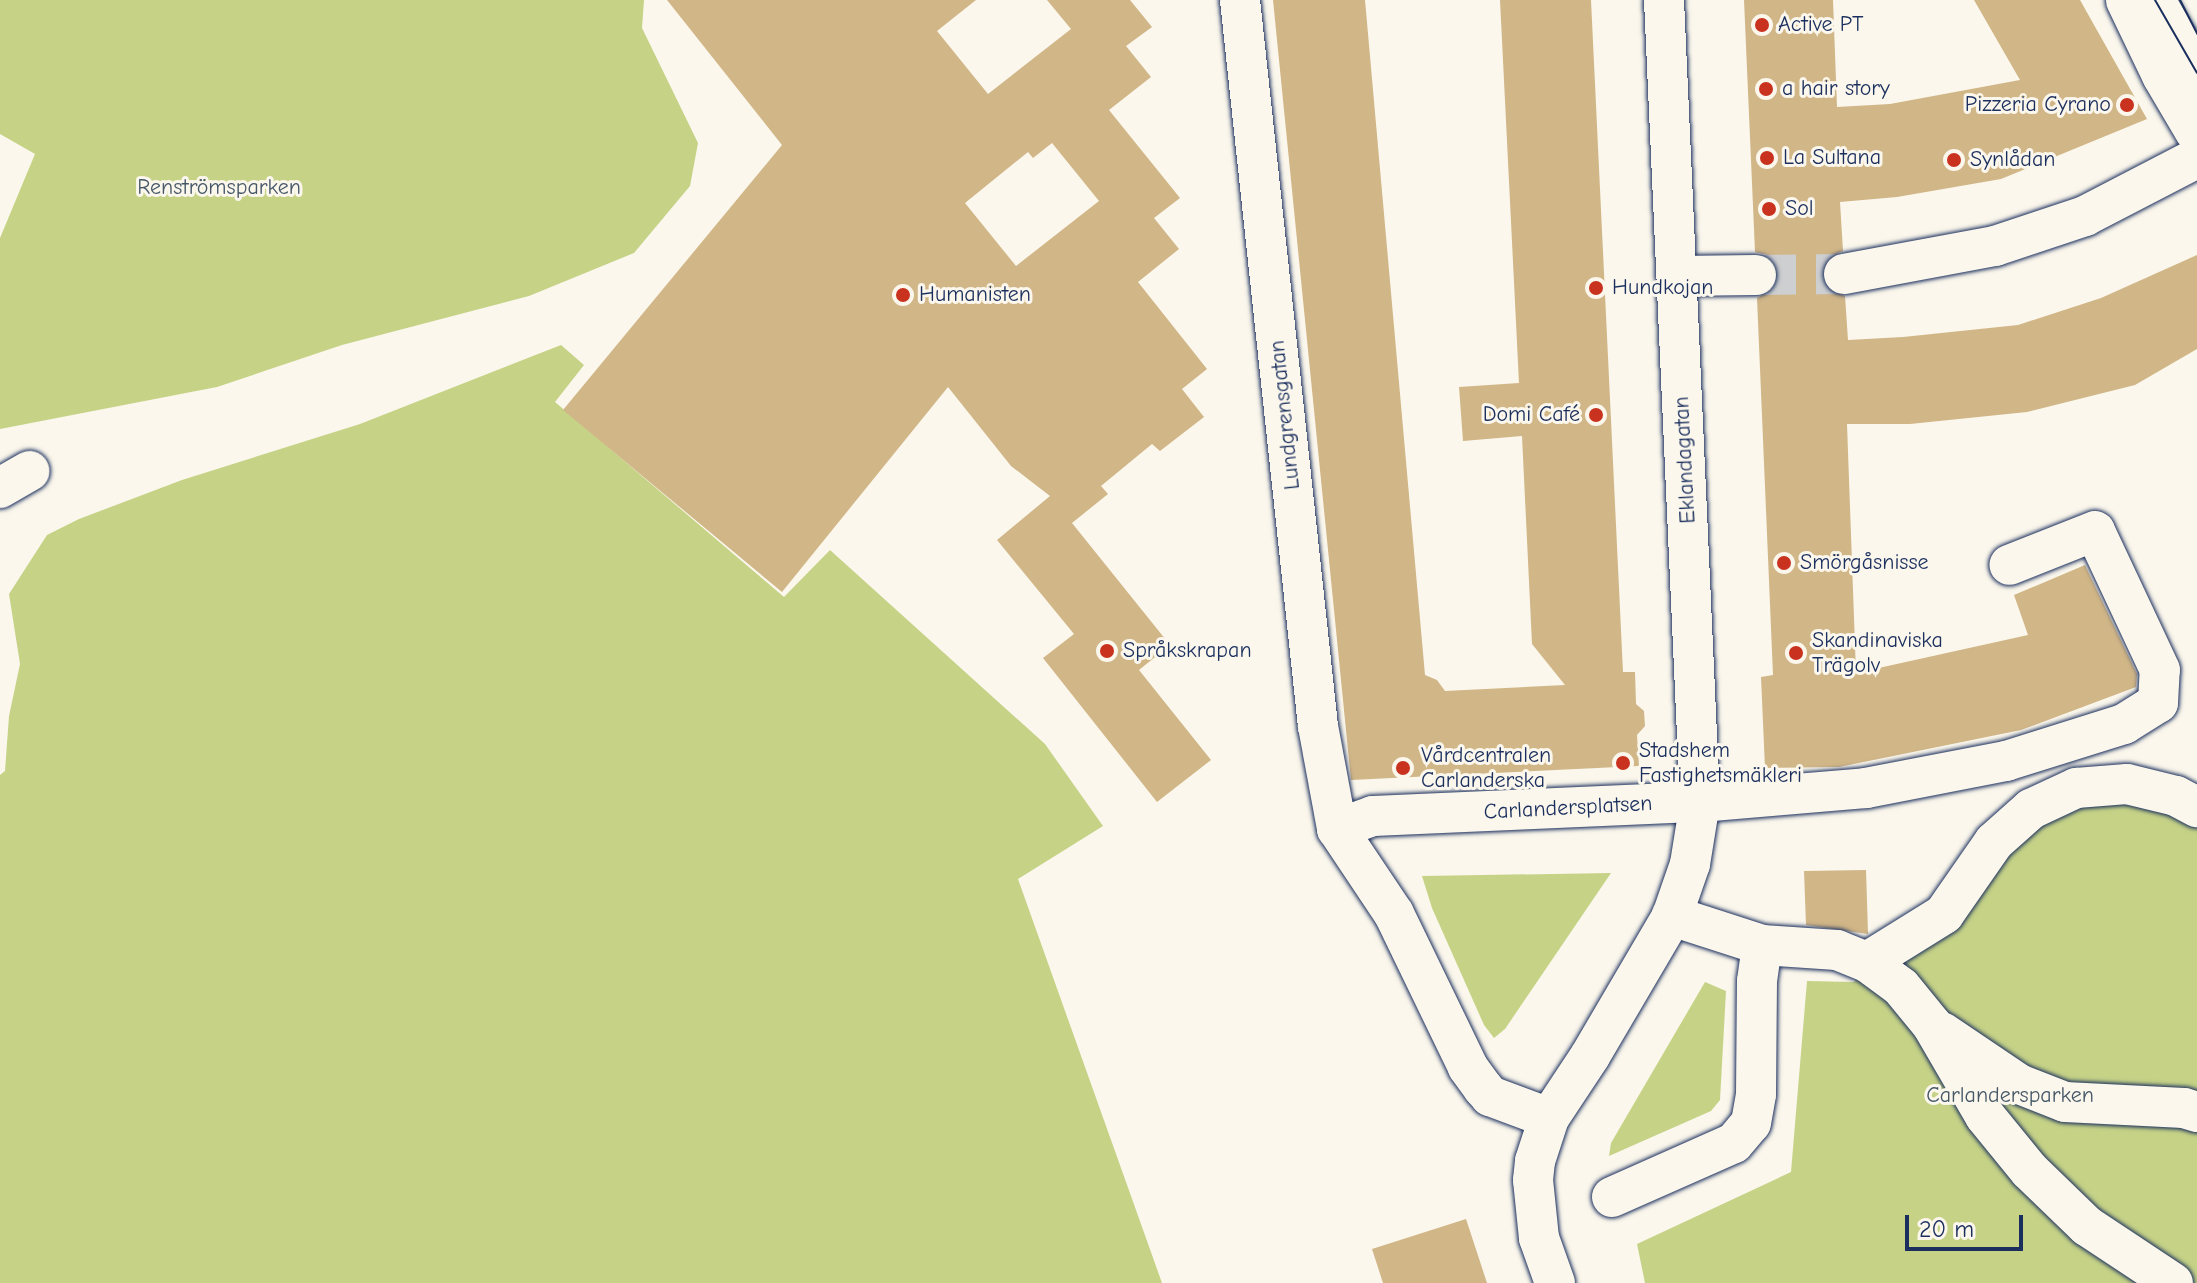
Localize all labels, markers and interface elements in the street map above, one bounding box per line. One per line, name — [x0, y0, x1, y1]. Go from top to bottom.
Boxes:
place label: Active PT — [1778, 12, 1864, 38]
marker: Active PT — [1753, 16, 1771, 34]
place label: a hair story — [1782, 76, 1890, 102]
marker: a hair story — [1757, 80, 1775, 98]
place label: Pizzeria Cyrano — [1965, 92, 2111, 118]
marker: Pizzeria Cyrano — [2118, 96, 2136, 114]
place label: La Sultana — [1783, 145, 1881, 171]
place label: Synlådan — [1970, 147, 2055, 173]
marker: La Sultana — [1758, 149, 1776, 167]
marker: Synlådan — [1945, 151, 1963, 169]
park label: Renströmsparken — [137, 175, 301, 201]
place label: Sol — [1785, 196, 1814, 222]
marker: Sol — [1760, 200, 1778, 218]
place label: Hundkojan — [1612, 275, 1713, 301]
marker: Hundkojan — [1587, 279, 1605, 297]
place label: Humanisten — [919, 282, 1031, 308]
marker: Humanisten — [894, 286, 912, 304]
street label: Lundgrensgatan — [1264, 339, 1306, 491]
street label: Eklandagatan — [1668, 396, 1702, 524]
place label: Domi Café — [1483, 402, 1580, 428]
marker: Domi Café — [1587, 406, 1605, 424]
place label: Smörgåsnisse — [1800, 550, 1929, 576]
marker: Smörgåsnisse — [1775, 554, 1793, 572]
place label: Skandinaviska Trägolv — [1812, 627, 1943, 678]
place label: Språkskrapan — [1123, 638, 1252, 664]
marker: Språkskrapan — [1098, 642, 1116, 660]
marker: Skandinaviska Trägolv — [1787, 644, 1805, 662]
place label: Stadshem Fastighetsmäkleri — [1639, 737, 1802, 788]
place label: Vårdcentralen Carlanderska — [1421, 742, 1551, 794]
marker: Stadshem Fastighetsmäkleri — [1614, 754, 1632, 772]
marker: Vårdcentralen Carlanderska — [1392, 757, 1414, 779]
street label: Carlandersplatsen — [1483, 790, 1653, 826]
park label: Carlandersparken — [1926, 1083, 2094, 1109]
scale bar — [1909, 1199, 2027, 1249]
text: 20 m — [1919, 1215, 1974, 1243]

